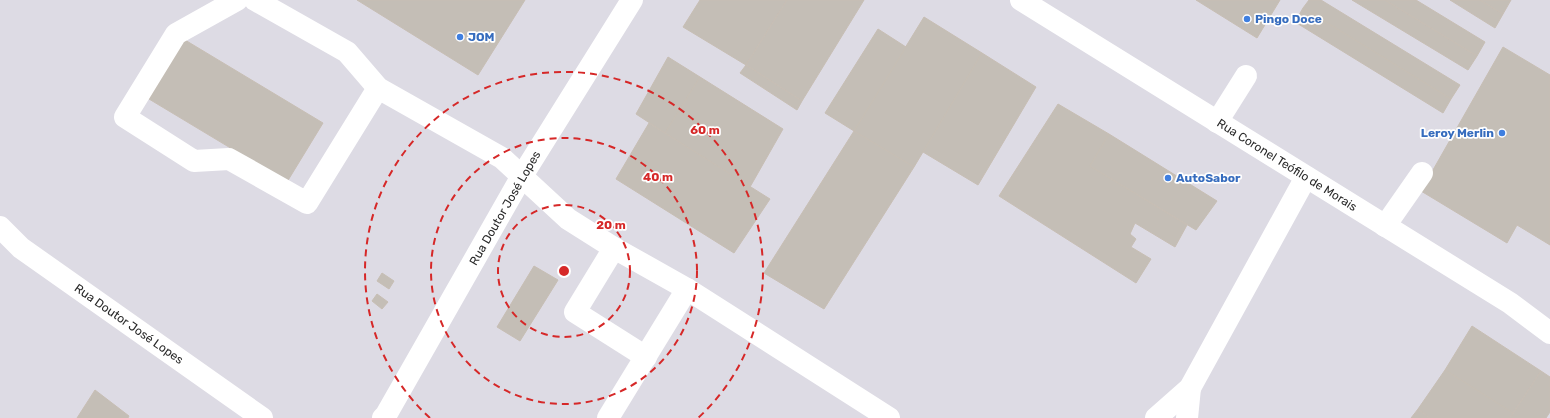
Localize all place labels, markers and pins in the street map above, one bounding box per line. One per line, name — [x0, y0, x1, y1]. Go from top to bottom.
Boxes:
place label: Pingo Doce — [1255, 12, 1322, 26]
marker: Pingo Doce — [1242, 14, 1252, 24]
place label: JOM — [468, 30, 495, 44]
marker: JOM — [455, 32, 465, 42]
place label: Leroy Merlin — [1421, 126, 1494, 140]
marker: Leroy Merlin — [1497, 128, 1507, 138]
place label: AutoSabor — [1176, 171, 1241, 185]
marker: AutoSabor — [1163, 173, 1173, 183]
centre of rings — [557, 264, 571, 278]

